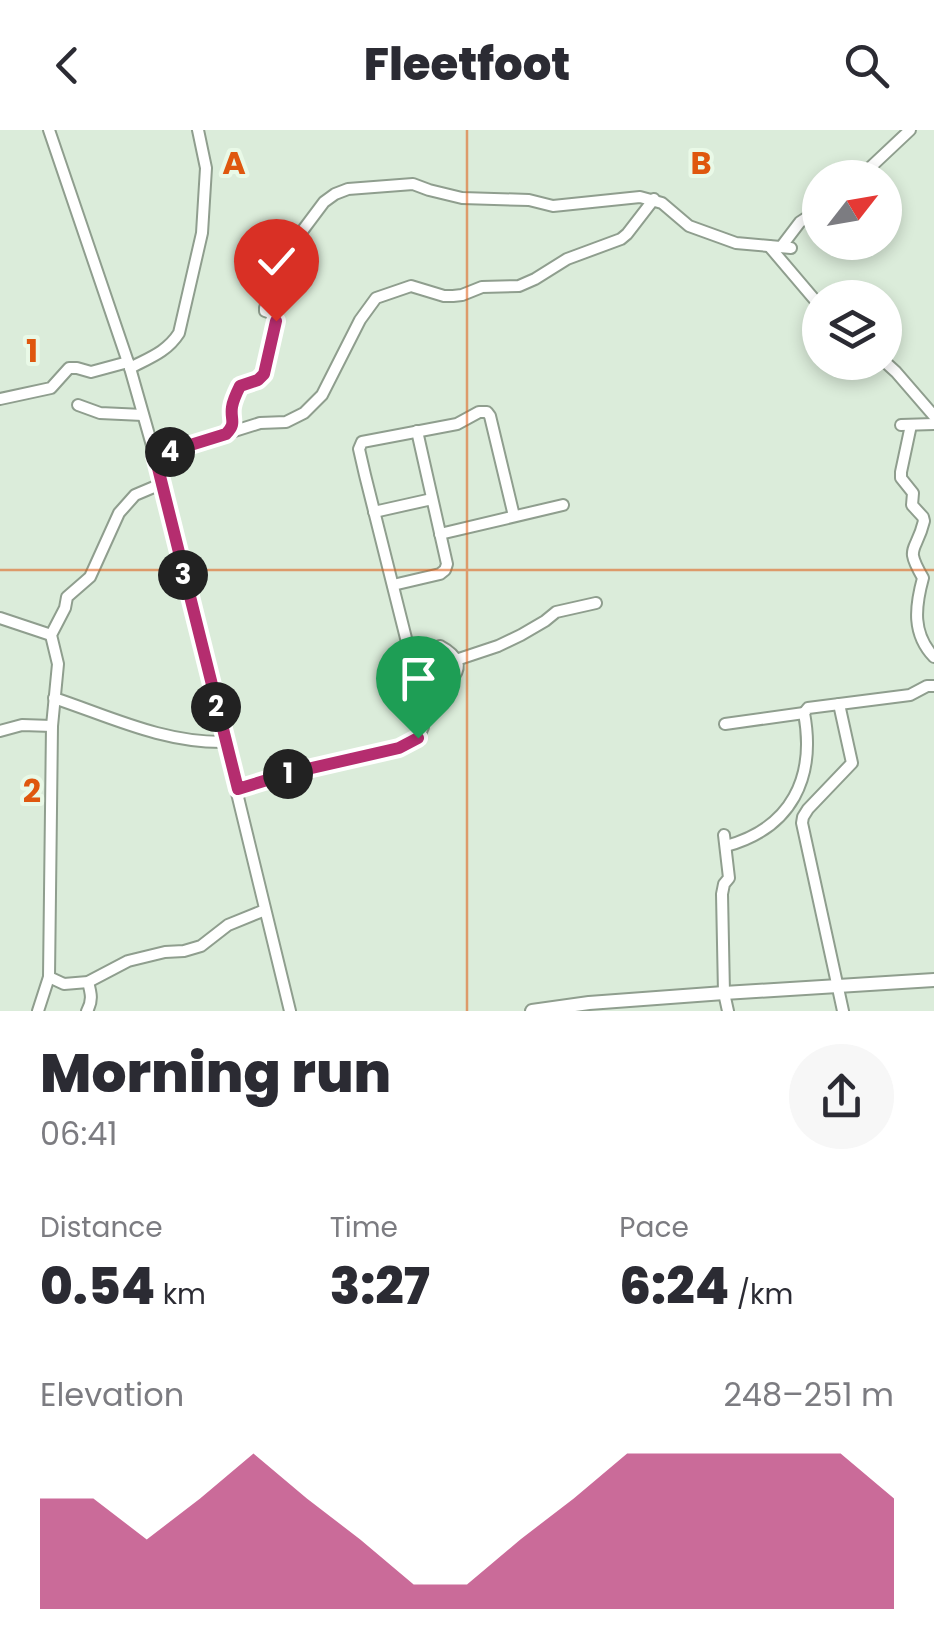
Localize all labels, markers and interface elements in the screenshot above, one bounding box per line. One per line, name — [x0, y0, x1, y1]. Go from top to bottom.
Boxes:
text: Fleetfoot — [364, 33, 570, 96]
icon: back — [40, 38, 95, 93]
icon: search — [839, 38, 894, 93]
text: A — [222, 140, 246, 185]
text: B — [690, 140, 712, 185]
north arrow — [802, 160, 902, 260]
map controls — [802, 160, 902, 380]
pin — [234, 219, 319, 322]
icon: check — [249, 234, 304, 289]
button: layers — [802, 280, 902, 380]
text: 1 — [26, 328, 38, 373]
pin: 4 — [145, 427, 195, 477]
text: 4 — [161, 432, 179, 471]
pin: 3 — [158, 550, 208, 600]
text: 3 — [175, 555, 191, 594]
pin — [376, 636, 461, 739]
icon: arrive — [391, 651, 446, 706]
pin: 2 — [191, 682, 241, 732]
text: 2 — [208, 687, 224, 726]
pin: 1 — [263, 749, 313, 799]
text: 1 — [283, 754, 293, 793]
text: 2 — [23, 768, 41, 813]
text: Morning run — [40, 1034, 391, 1111]
button: share — [789, 1044, 894, 1149]
text: 06:41 — [40, 1111, 118, 1156]
text: Distance — [40, 1208, 163, 1247]
text: Time — [330, 1208, 398, 1247]
text: Pace — [619, 1208, 689, 1247]
text: 0.54 — [40, 1251, 155, 1322]
text: 3:27 — [330, 1251, 430, 1322]
text: 6:24 — [619, 1251, 729, 1322]
text: km — [155, 1275, 206, 1314]
text: /km — [729, 1275, 793, 1314]
text: Elevation — [40, 1372, 184, 1417]
text: 248–251 m — [723, 1372, 894, 1417]

